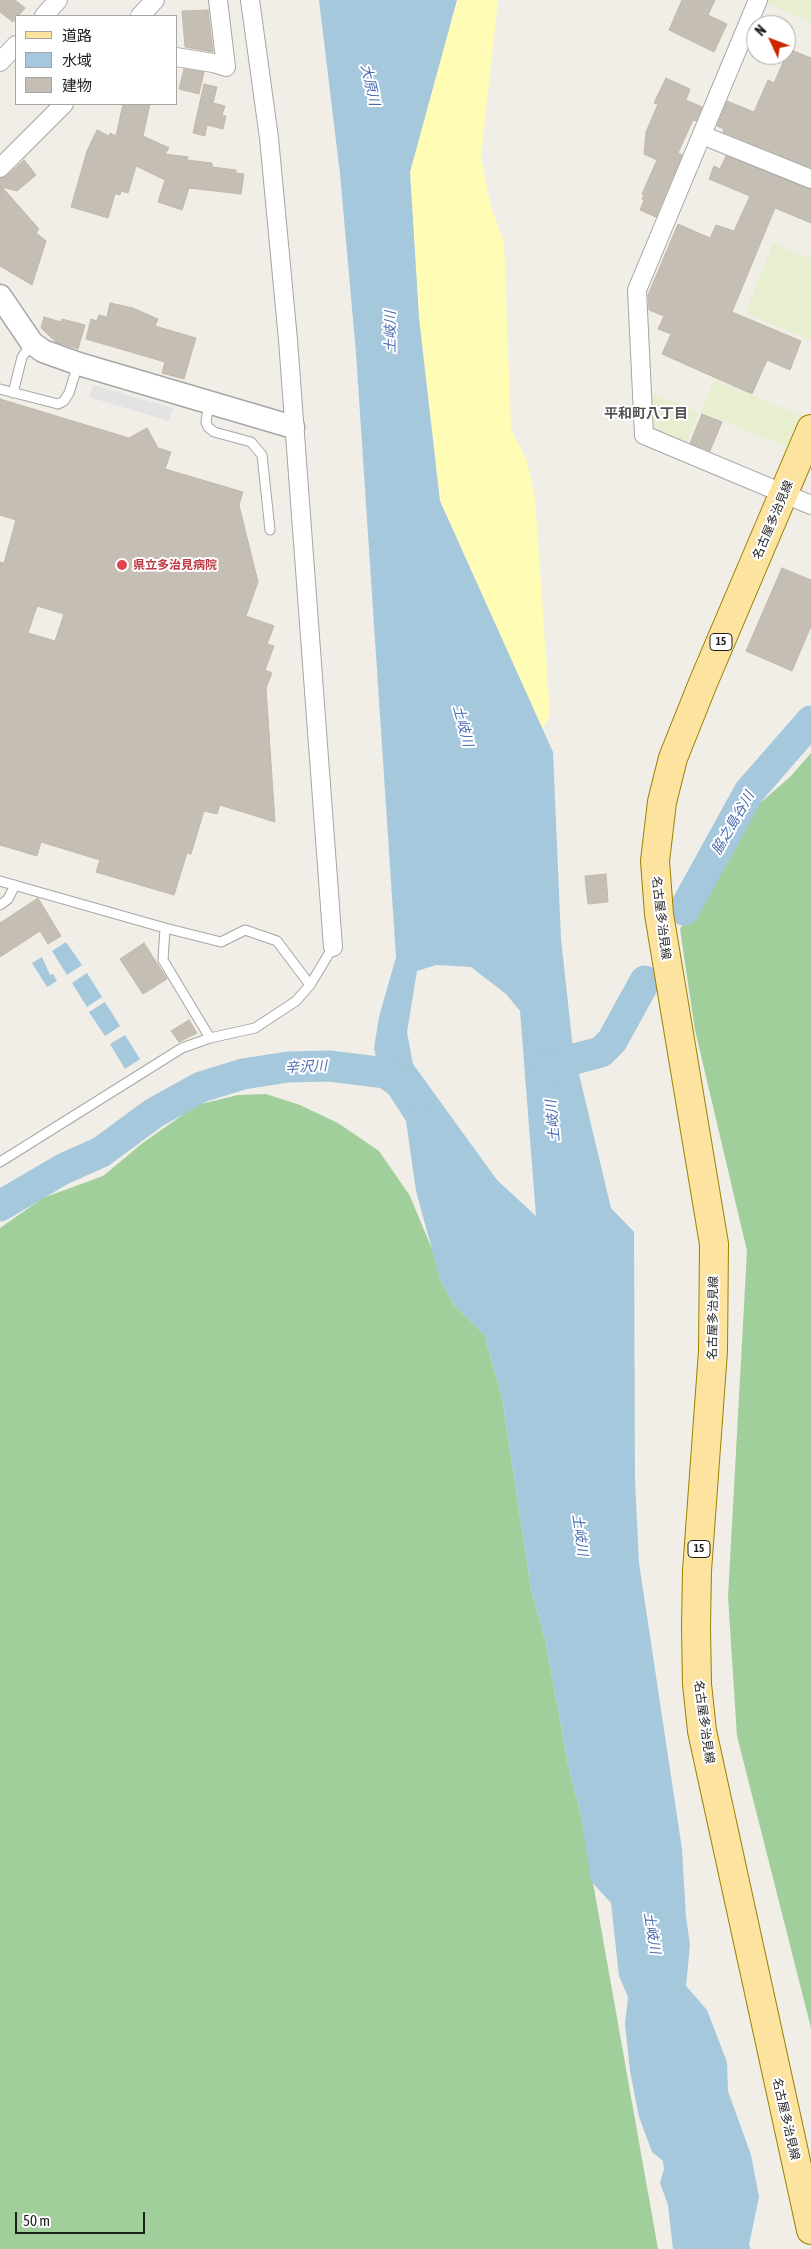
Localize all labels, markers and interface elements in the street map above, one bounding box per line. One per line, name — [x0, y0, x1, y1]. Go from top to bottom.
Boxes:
legend — [15, 15, 178, 105]
north arrow — [746, 15, 796, 65]
text: N — [752, 22, 769, 39]
text: 道路 — [62, 27, 92, 44]
text: 水域 — [62, 52, 92, 69]
water label: 大原川 — [357, 63, 383, 107]
text: 建物 — [62, 77, 92, 94]
water label: 土岐川 — [383, 311, 399, 353]
district label: 平和町八丁目 — [604, 406, 688, 422]
street label: 名古屋多治見線 — [750, 479, 796, 561]
marker: 県立多治見病院 — [115, 558, 129, 572]
place label: 県立多治見病院 — [133, 558, 217, 572]
road number: 15 — [710, 634, 732, 650]
water label: 土岐川 — [449, 704, 477, 748]
water label: 脇之島谷川 — [708, 788, 758, 858]
street label: 名古屋多治見線 — [649, 875, 673, 961]
water label: 辛沢川 — [285, 1058, 327, 1076]
water label: 土岐川 — [543, 1099, 563, 1143]
street label: 名古屋多治見線 — [705, 1276, 721, 1360]
water label: 土岐川 — [569, 1513, 591, 1557]
road number: 15 — [688, 1540, 710, 1558]
street label: 名古屋多治見線 — [691, 1679, 717, 1765]
water label: 土岐川 — [640, 1911, 664, 1955]
street label: 名古屋多治見線 — [770, 2076, 802, 2162]
scale bar — [18, 2202, 148, 2234]
text: 50 m — [23, 2212, 50, 2229]

